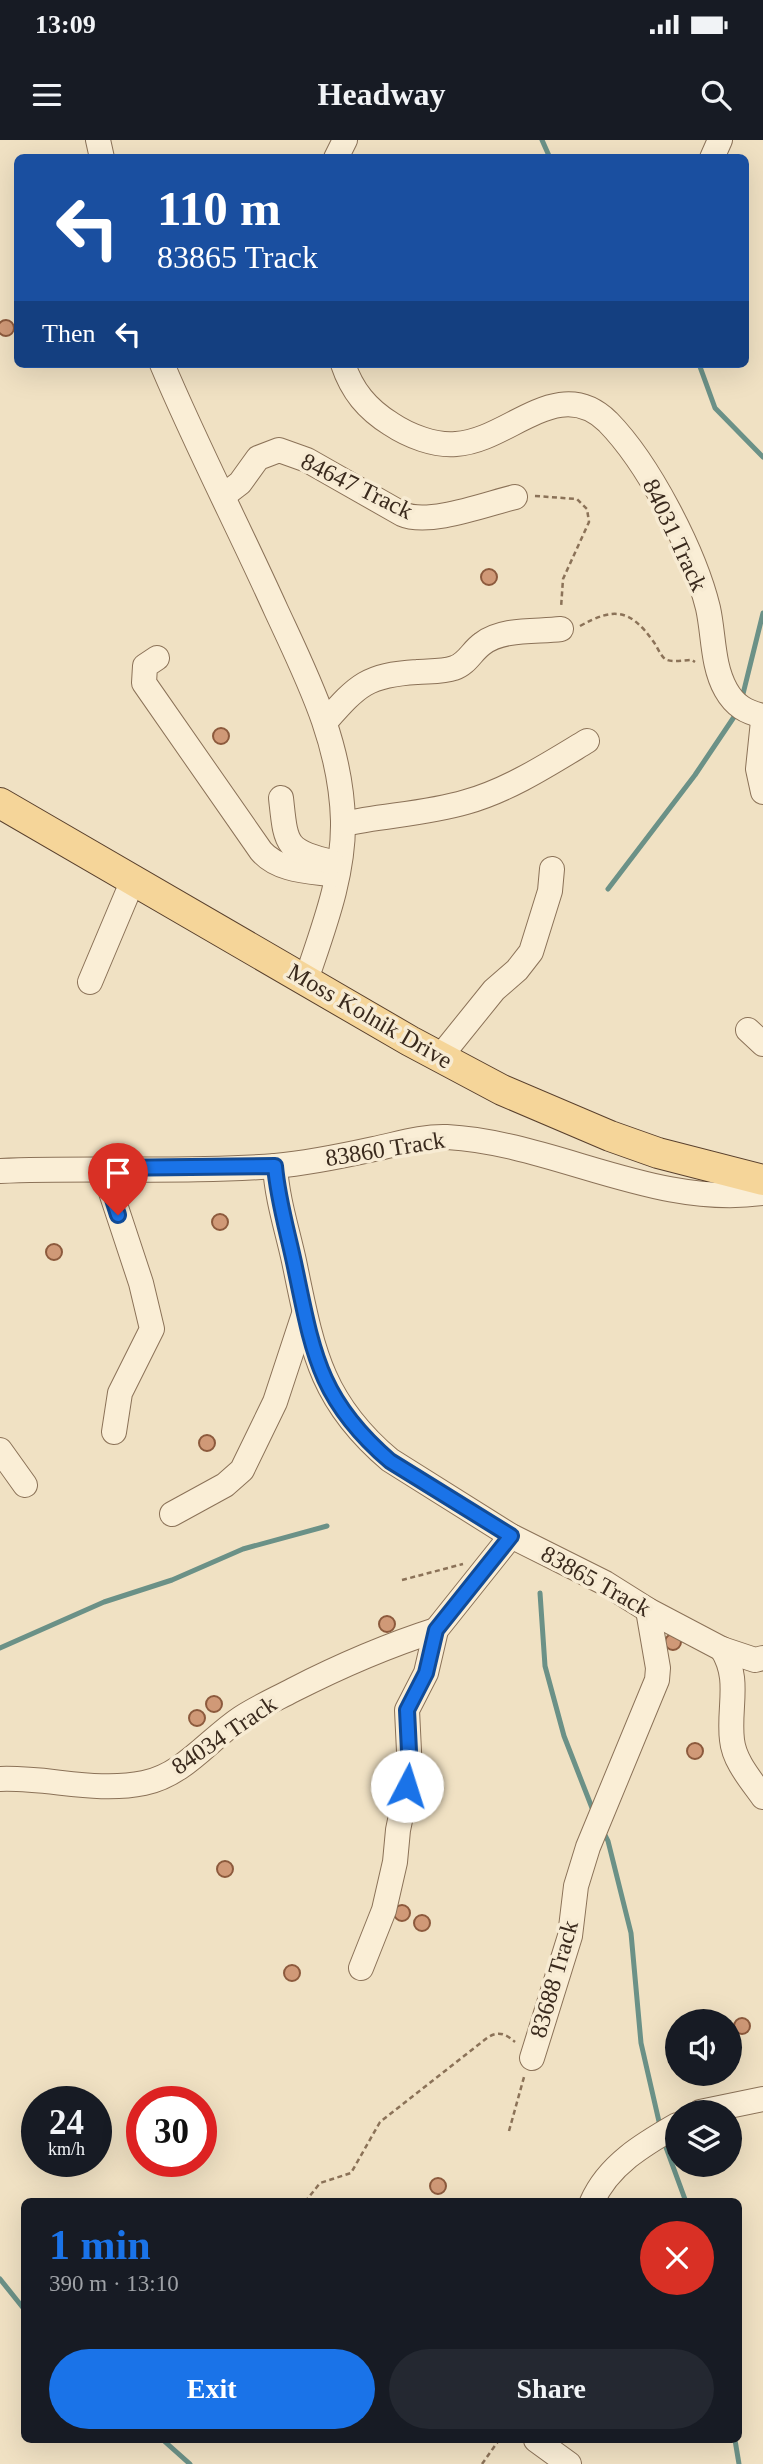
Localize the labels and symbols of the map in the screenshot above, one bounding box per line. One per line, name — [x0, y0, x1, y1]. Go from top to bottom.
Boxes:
street label: 84647 Track — [297, 448, 417, 524]
street label: 84031 Track — [638, 475, 712, 595]
street label: Moss Kolnik Drive — [283, 958, 457, 1074]
street label: 83860 Track — [323, 1127, 447, 1171]
pin — [88, 1143, 148, 1215]
street label: 83865 Track — [537, 1540, 655, 1622]
street label: 84034 Track — [167, 1690, 281, 1780]
position arrow — [370, 1749, 444, 1823]
street label: 83688 Track — [525, 1917, 583, 2041]
speed limit sign: 30 — [126, 2086, 217, 2177]

